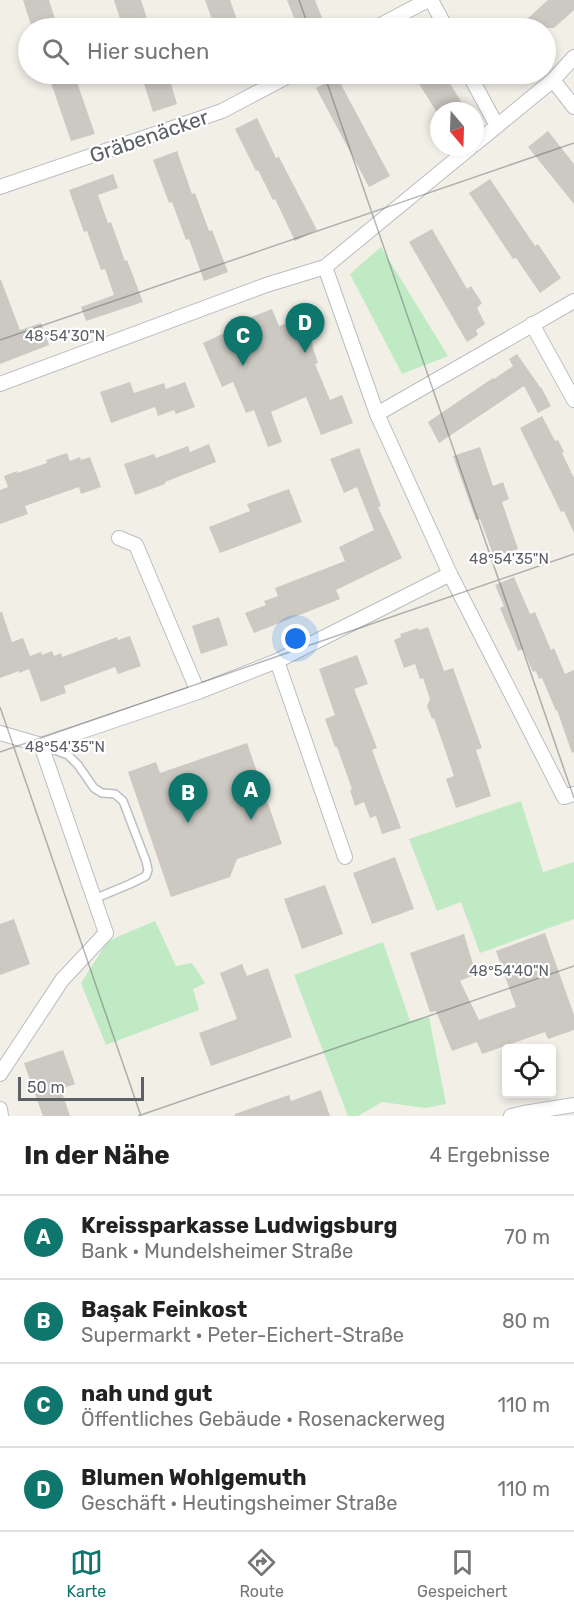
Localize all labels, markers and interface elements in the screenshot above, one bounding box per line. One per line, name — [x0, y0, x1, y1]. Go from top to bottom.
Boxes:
search box — [18, 18, 556, 84]
icon: search — [39, 35, 72, 68]
text: Hier suchen — [87, 38, 209, 65]
north arrow — [430, 102, 484, 156]
street label: Gräbenäcker — [86, 104, 212, 168]
pin: D — [286, 304, 324, 353]
pin: C — [224, 316, 262, 366]
text: 48°54'30"N — [25, 327, 105, 345]
text: 48°54'35"N — [469, 550, 549, 568]
your location — [281, 624, 310, 653]
text: 48°54'35"N — [25, 738, 105, 756]
pin: A — [232, 770, 270, 820]
pin: B — [168, 774, 207, 823]
text: 48°54'40"N — [469, 962, 549, 980]
map controls — [502, 1044, 556, 1098]
button: locate — [502, 1044, 556, 1098]
scale bar — [18, 1074, 144, 1102]
text: 50 m — [27, 1078, 65, 1097]
text: In der Nähe — [24, 1140, 170, 1171]
text: 4 Ergebnisse — [430, 1143, 550, 1167]
text: Kreissparkasse Ludwigsburg — [81, 1212, 397, 1239]
text: A — [36, 1225, 51, 1249]
text: 70 m — [504, 1225, 550, 1249]
text: Bank · Mundelsheimer Straße — [81, 1239, 353, 1263]
text: Başak Feinkost — [81, 1296, 247, 1323]
text: B — [36, 1309, 51, 1333]
text: 80 m — [502, 1309, 550, 1333]
text: Supermarkt · Peter-Eichert-Straße — [81, 1323, 404, 1347]
text: nah und gut — [81, 1380, 212, 1407]
text: C — [36, 1393, 51, 1417]
text: 110 m — [498, 1393, 550, 1417]
text: Öffentliches Gebäude · Rosenackerweg — [81, 1407, 445, 1431]
text: Blumen Wohlgemuth — [81, 1464, 307, 1491]
text: D — [36, 1477, 51, 1501]
text: 110 m — [498, 1477, 550, 1501]
text: Geschäft · Heutingsheimer Straße — [81, 1491, 398, 1515]
tab: Karte — [67, 1546, 106, 1601]
tab: Route — [239, 1546, 284, 1601]
tab: Gespeichert — [417, 1546, 507, 1601]

